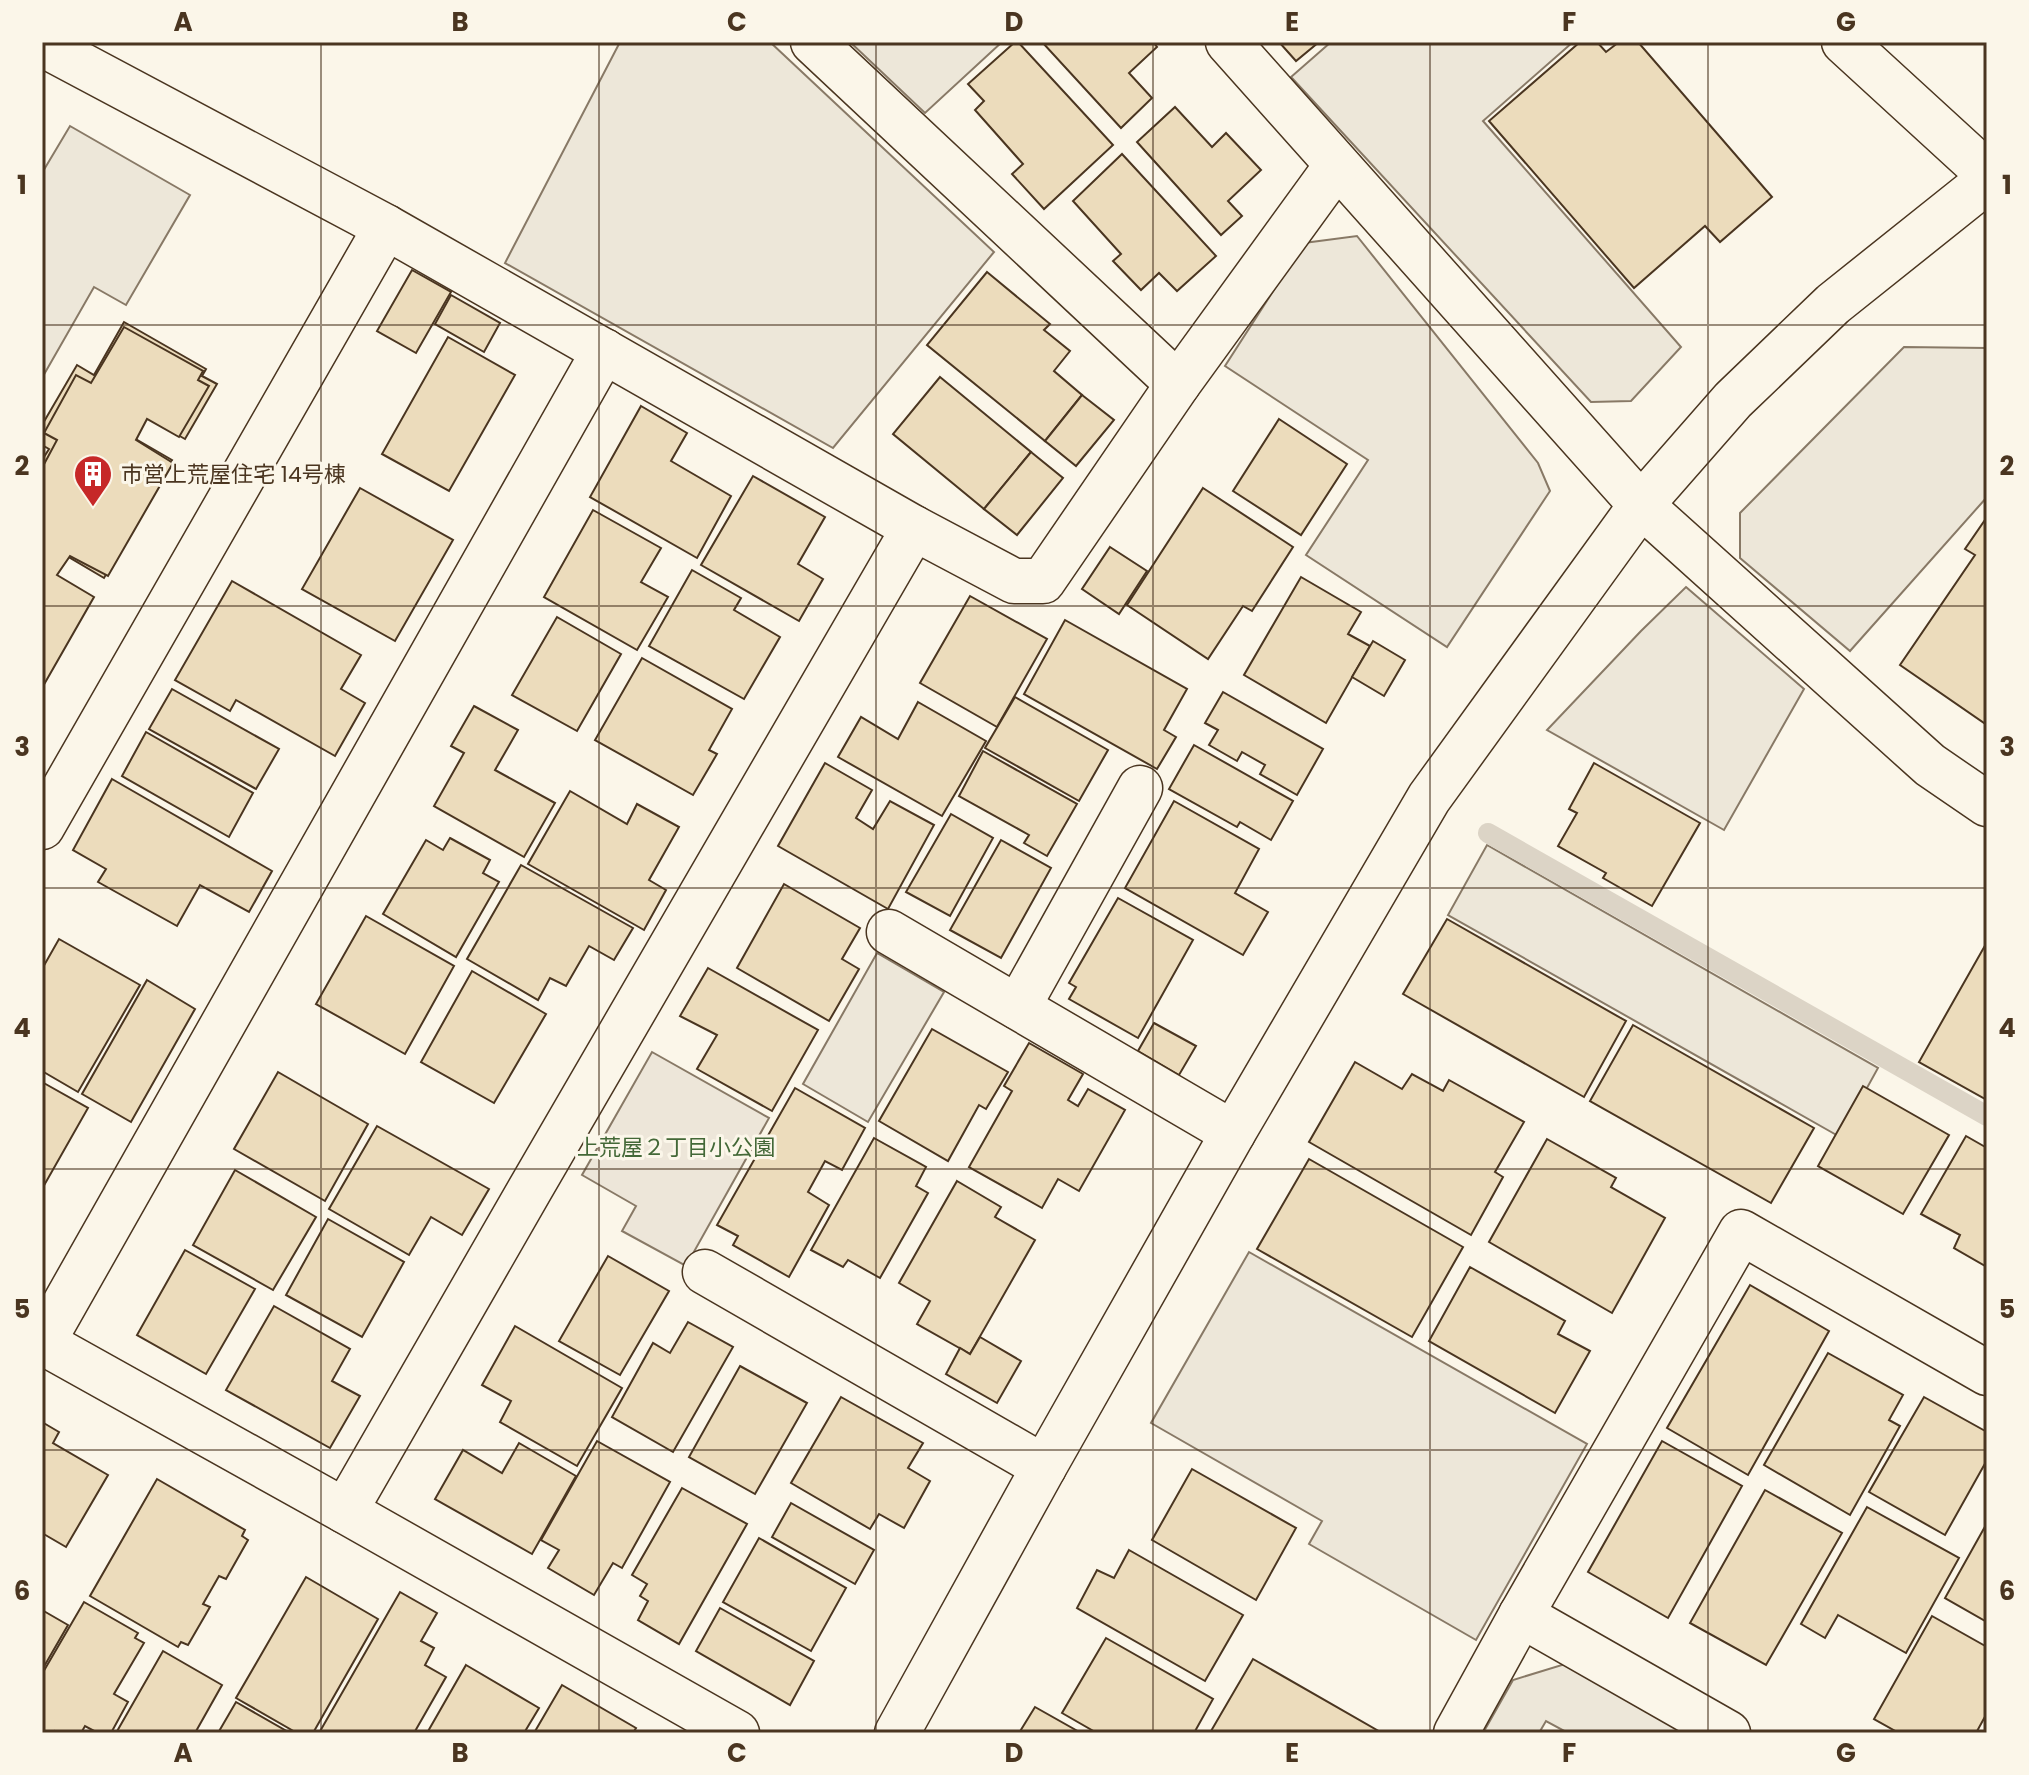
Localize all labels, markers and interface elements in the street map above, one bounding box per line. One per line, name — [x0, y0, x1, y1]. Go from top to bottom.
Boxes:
text: A — [173, 4, 193, 40]
text: B — [451, 4, 469, 40]
text: C — [727, 4, 747, 40]
text: D — [1005, 4, 1024, 40]
text: E — [1285, 4, 1299, 40]
text: F — [1562, 4, 1576, 40]
text: G — [1836, 4, 1856, 40]
text: 1 — [17, 167, 27, 203]
text: 1 — [2002, 167, 2012, 203]
text: 2 — [15, 448, 30, 484]
text: 2 — [2000, 448, 2015, 484]
building icon: 市営上荒屋住宅 14号棟 — [72, 453, 114, 508]
place label: 市営上荒屋住宅 14号棟 — [121, 459, 346, 490]
text: 3 — [14, 729, 30, 765]
text: 3 — [1999, 729, 2015, 765]
text: 4 — [13, 1010, 31, 1046]
text: 4 — [1998, 1010, 2016, 1046]
park label: 上荒屋２丁目小公園 — [577, 1132, 775, 1163]
text: 5 — [14, 1291, 30, 1327]
text: 5 — [1999, 1291, 2015, 1327]
text: 6 — [14, 1573, 30, 1609]
text: 6 — [1999, 1573, 2015, 1609]
text: A — [173, 1735, 193, 1771]
text: B — [451, 1735, 469, 1771]
text: C — [727, 1735, 747, 1771]
text: D — [1005, 1735, 1024, 1771]
text: E — [1285, 1735, 1299, 1771]
text: F — [1562, 1735, 1576, 1771]
text: G — [1836, 1735, 1856, 1771]

